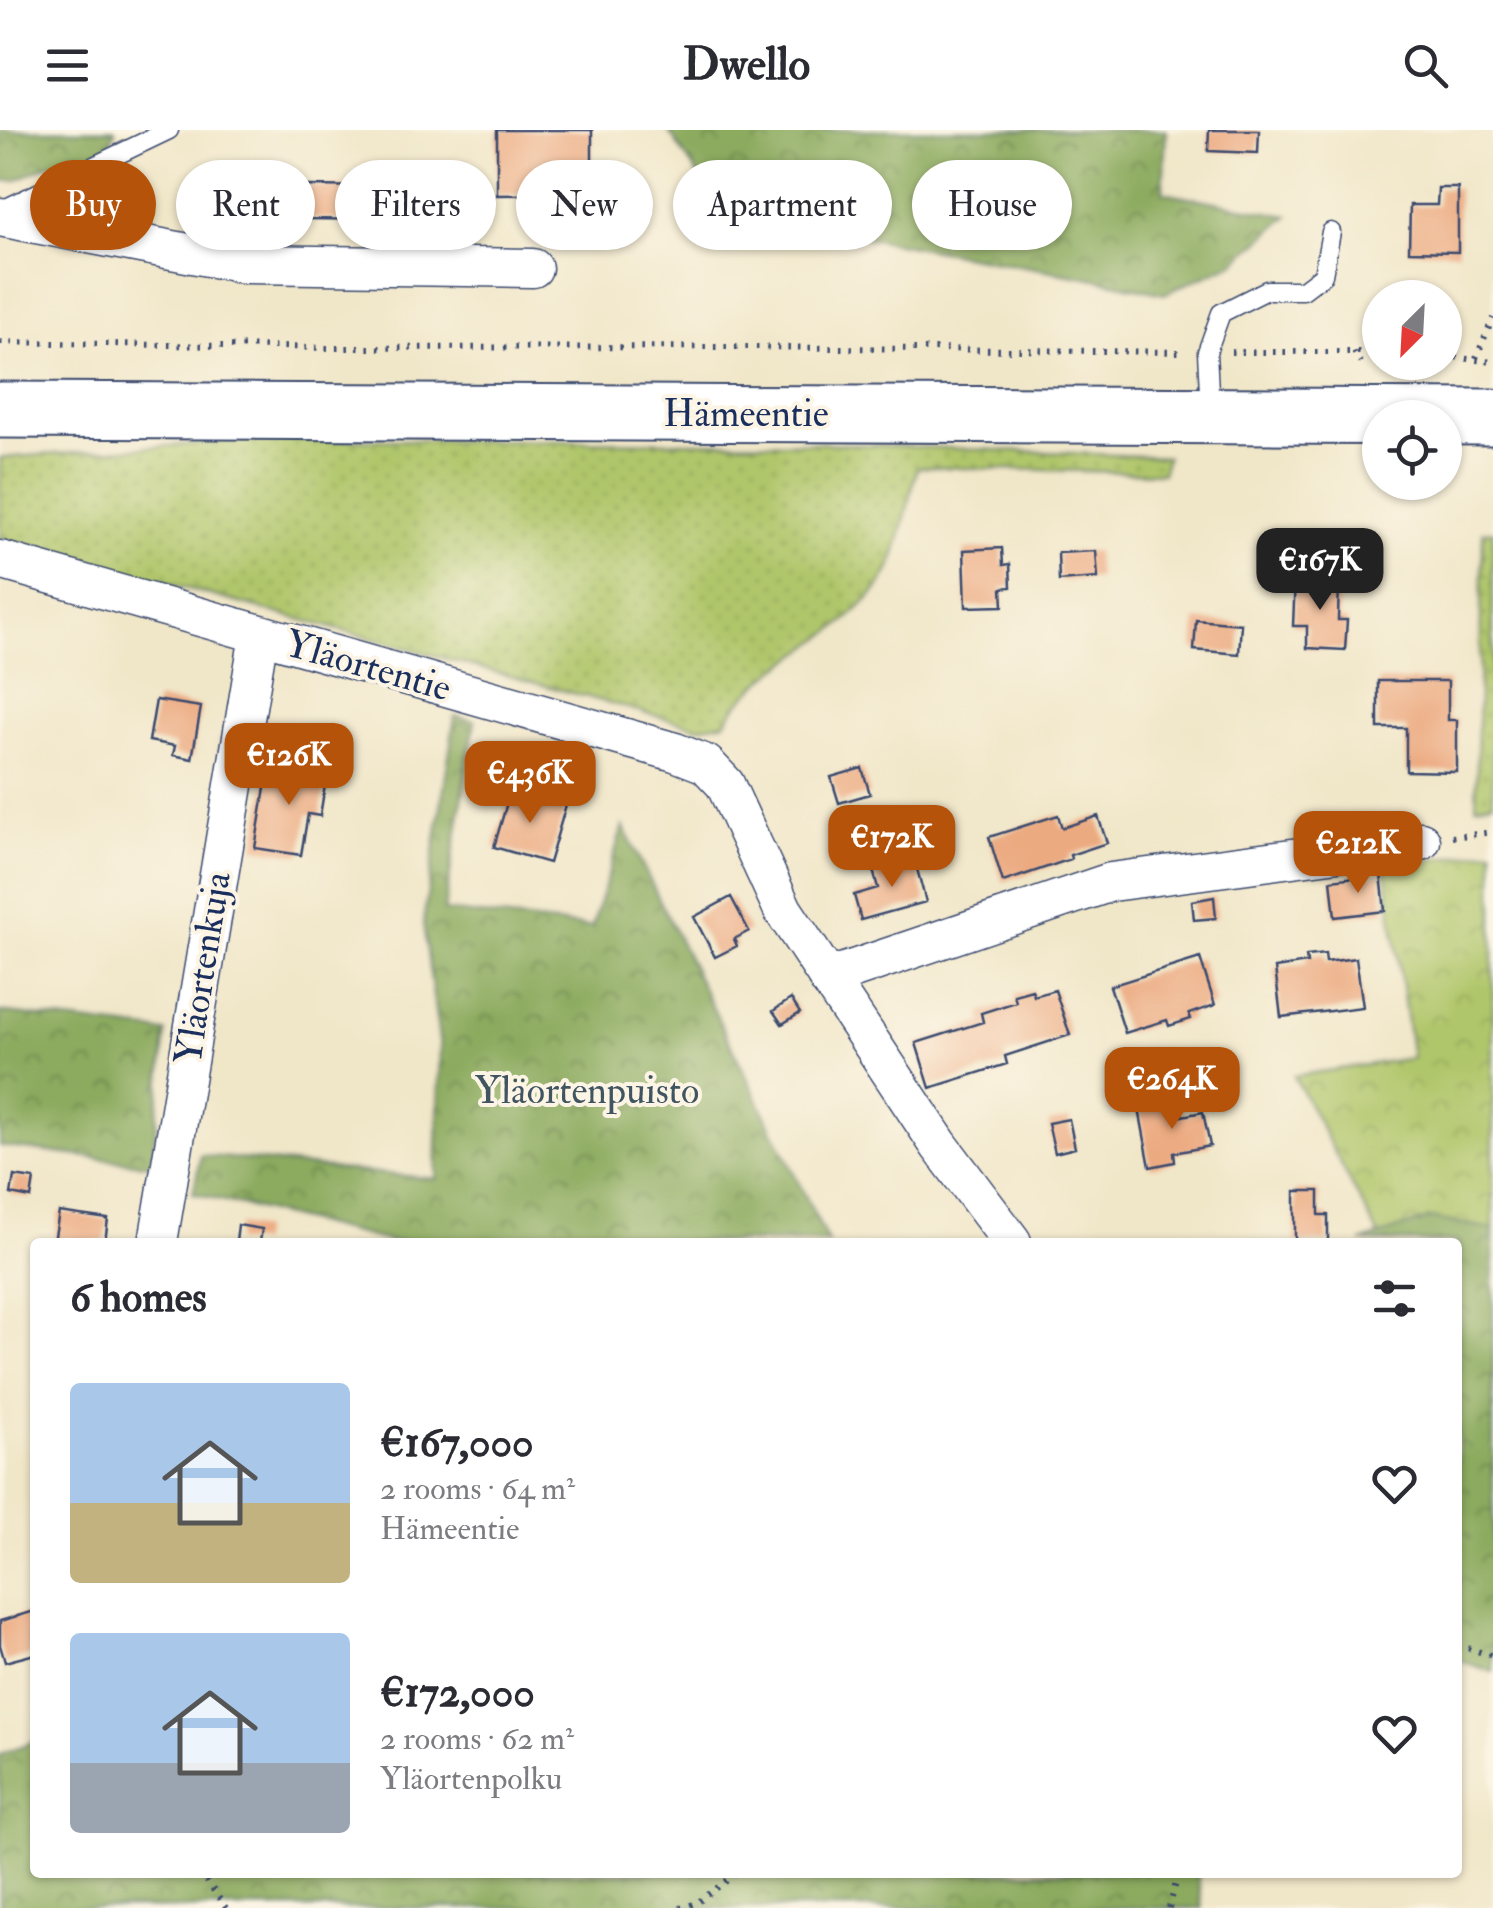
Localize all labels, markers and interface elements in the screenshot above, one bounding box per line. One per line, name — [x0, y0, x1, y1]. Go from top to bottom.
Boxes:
text: Dwello — [683, 37, 810, 93]
icon: menu — [40, 38, 95, 93]
icon: search — [1398, 38, 1453, 93]
chip: Buy — [30, 160, 156, 250]
chip: Rent — [176, 160, 315, 250]
chip: Filters — [335, 160, 496, 250]
chip: New — [516, 160, 653, 250]
chip: Apartment — [673, 160, 892, 250]
chip: House — [912, 160, 1072, 250]
north arrow — [1362, 280, 1462, 380]
map controls — [1362, 280, 1462, 500]
street label: Hämeentie — [663, 390, 829, 438]
button: locate — [1362, 400, 1462, 500]
pin: €167K — [1250, 528, 1390, 613]
text: €167K — [1278, 540, 1362, 580]
street label: Yläortentie — [280, 619, 456, 713]
pin: €126K — [219, 723, 359, 808]
text: €126K — [247, 735, 331, 775]
pin: €436K — [460, 741, 600, 826]
text: €436K — [487, 753, 573, 793]
pin: €172K — [822, 805, 962, 890]
pin: €212K — [1288, 811, 1428, 896]
text: €172K — [850, 817, 934, 857]
text: €212K — [1316, 823, 1400, 863]
street label: Yläortenkuja — [164, 868, 242, 1068]
pin: €264K — [1102, 1047, 1242, 1132]
text: €264K — [1127, 1059, 1217, 1099]
park label: Yläortenpuisto — [475, 1067, 699, 1115]
icon: filters — [1367, 1271, 1422, 1326]
text: 6 homes — [70, 1272, 207, 1324]
text: €167,000 — [380, 1417, 534, 1469]
icon: home — [150, 1423, 270, 1543]
icon: heart — [1367, 1456, 1422, 1511]
text: 2 rooms · 64 m² — [380, 1469, 575, 1509]
text: Hämeentie — [380, 1509, 519, 1549]
text: €172,000 — [380, 1667, 535, 1719]
icon: home — [150, 1673, 270, 1793]
icon: heart — [1367, 1706, 1422, 1761]
text: 2 rooms · 62 m² — [380, 1719, 574, 1759]
text: Yläortenpolku — [380, 1759, 562, 1799]

